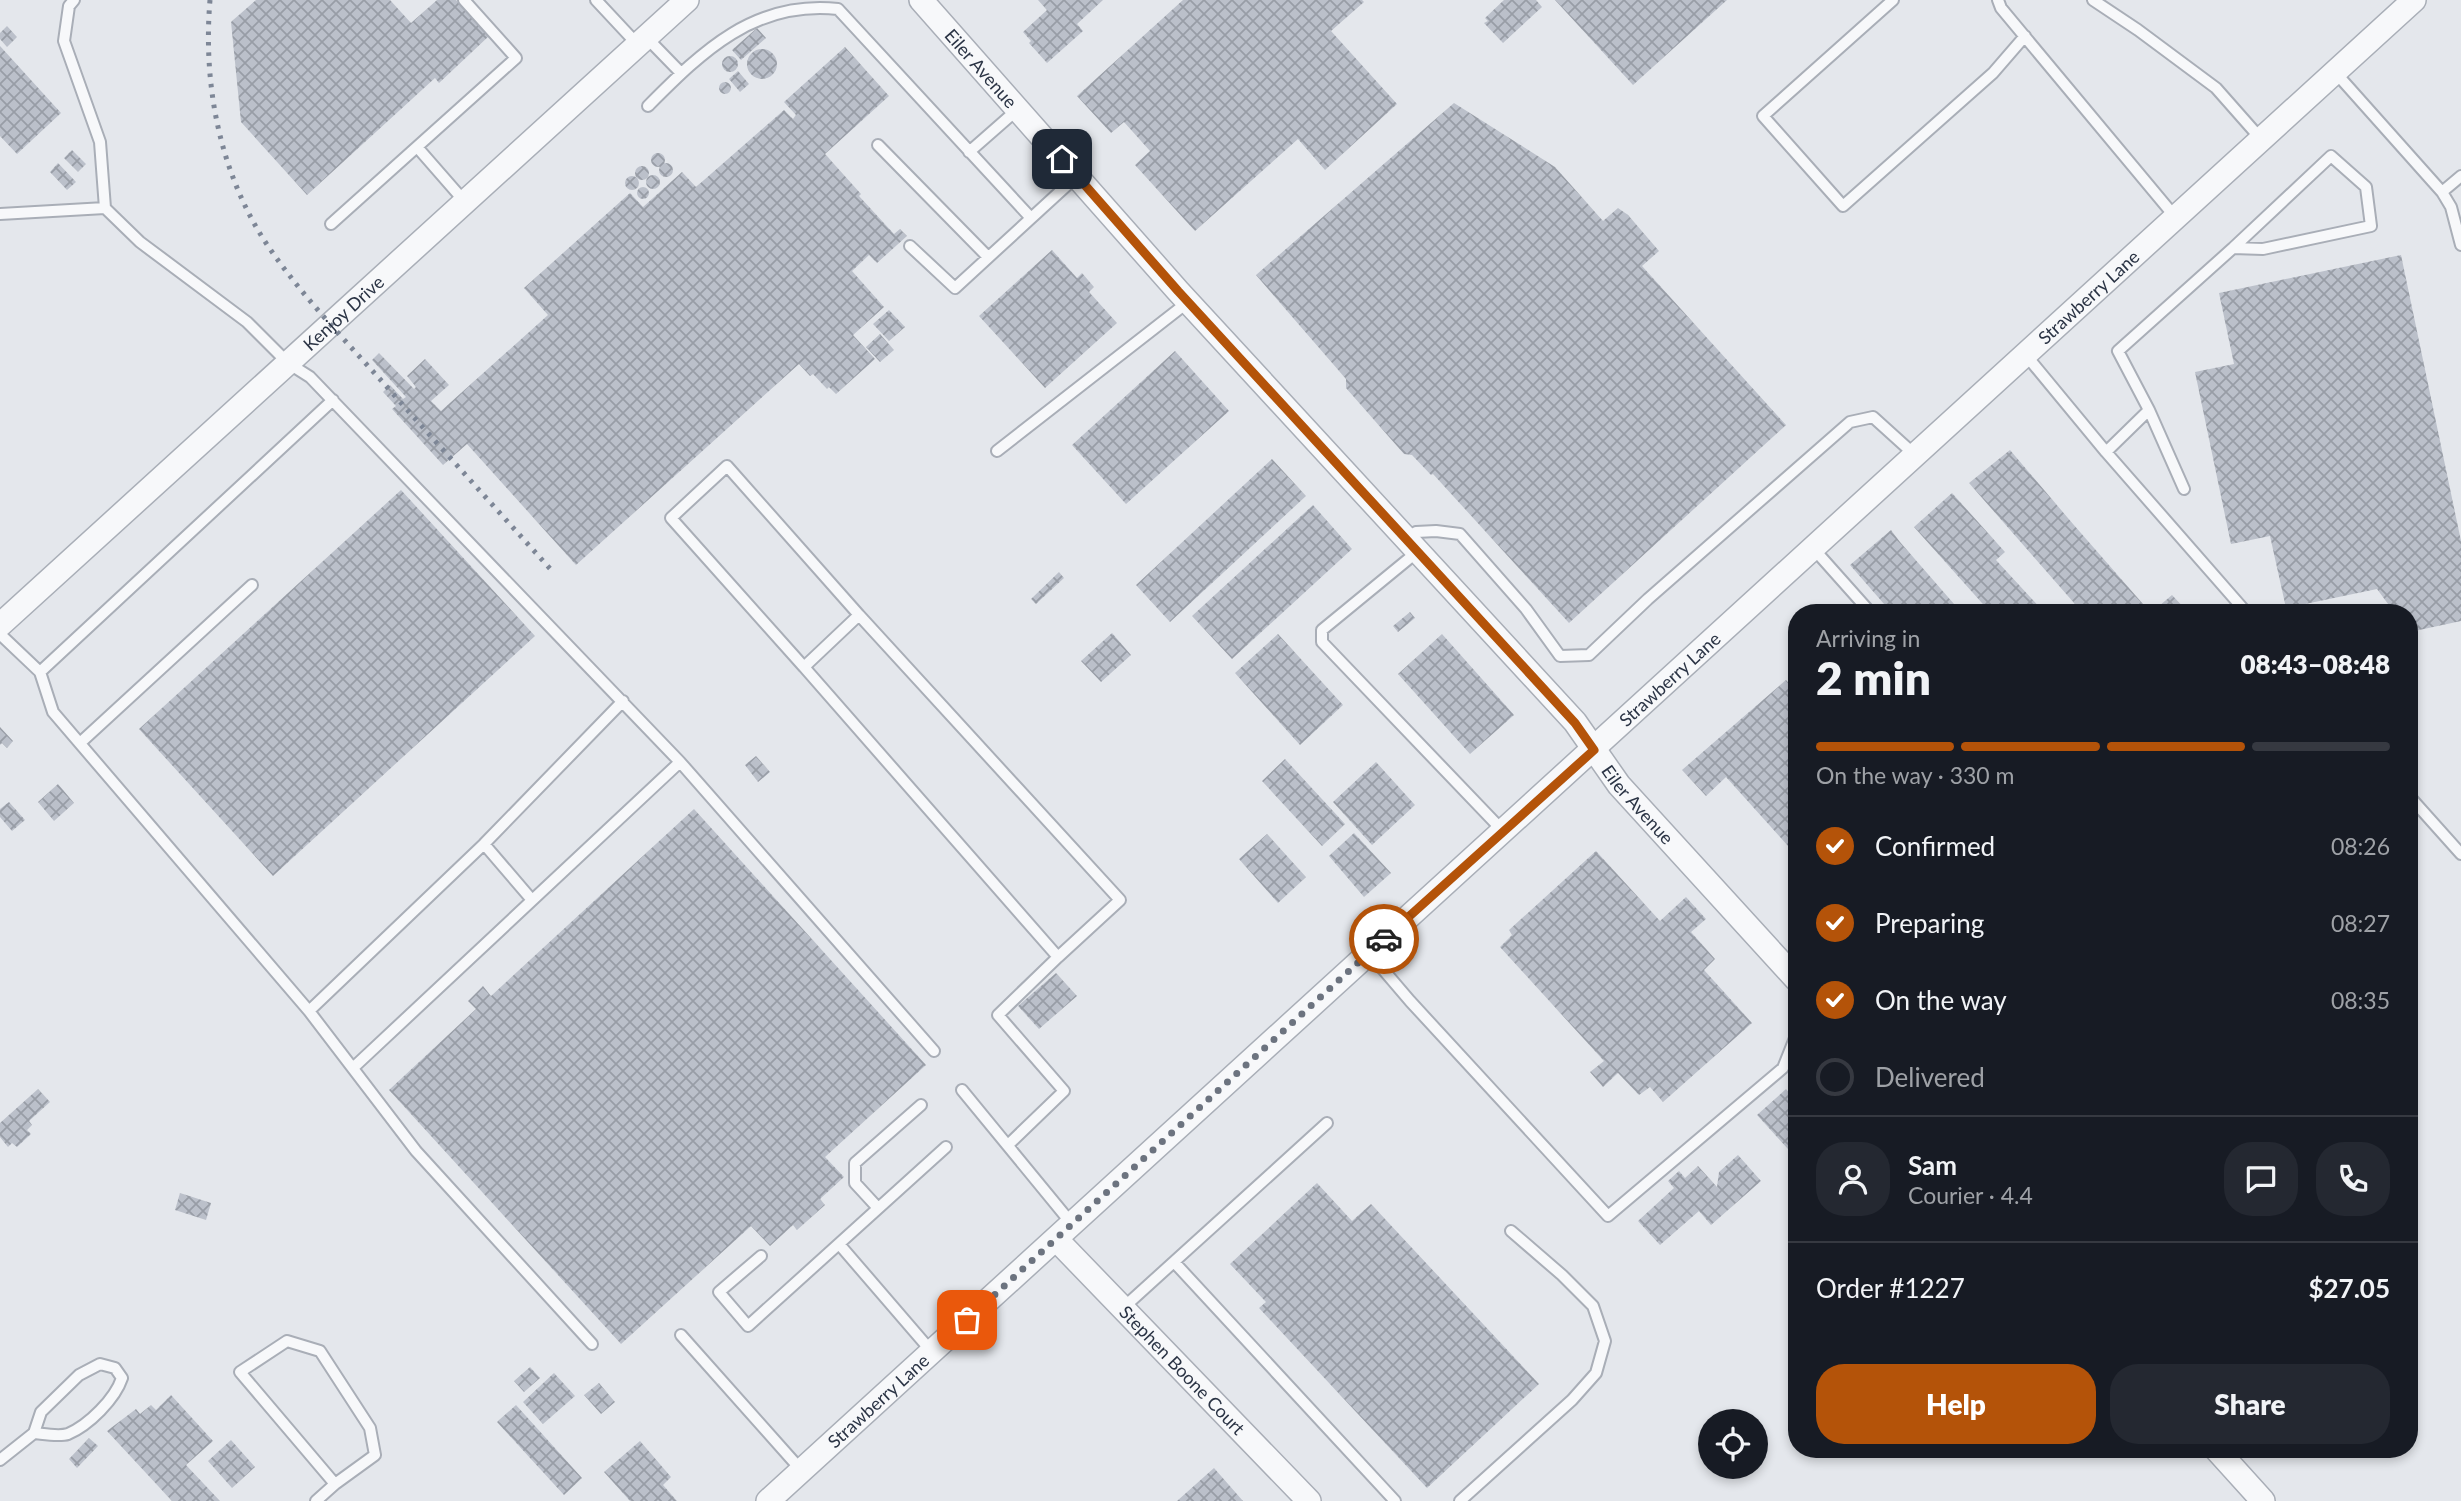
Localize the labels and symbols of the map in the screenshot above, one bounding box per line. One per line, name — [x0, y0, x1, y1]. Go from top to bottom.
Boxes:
street label: Eiler Avenue — [940, 24, 1022, 112]
pin — [1032, 129, 1092, 189]
street label: Strawberry Lane — [2033, 245, 2144, 349]
street label: Kenjoy Drive — [298, 270, 388, 355]
street label: Strawberry Lane — [1614, 627, 1725, 731]
street label: Eiler Avenue — [1597, 760, 1678, 849]
courier — [1349, 904, 1419, 974]
pin — [937, 1290, 997, 1350]
street label: Stephen Boone Court — [1115, 1301, 1250, 1439]
street label: Strawberry Lane — [823, 1349, 933, 1452]

